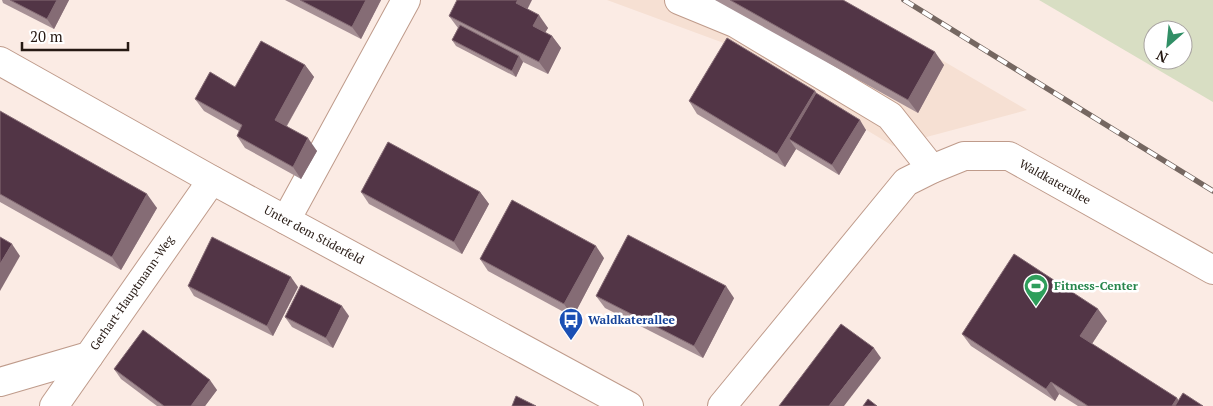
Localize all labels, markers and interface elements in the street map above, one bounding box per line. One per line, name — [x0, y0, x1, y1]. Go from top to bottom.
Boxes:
scale bar — [22, 20, 129, 52]
north arrow — [1143, 20, 1193, 70]
text: 20 m — [30, 26, 63, 46]
text: N — [1152, 46, 1171, 68]
street label: Waldkaterallee — [1017, 156, 1094, 207]
street label: Unter dem Stiderfeld — [262, 202, 367, 267]
street label: Gerhart-Hauptmann-Weg — [86, 232, 177, 353]
sports icon: Fitness-Center — [1023, 273, 1049, 307]
place label: Fitness-Center — [1054, 278, 1139, 293]
bus stop icon: Waldkaterallee — [558, 307, 584, 341]
place label: Waldkaterallee — [588, 312, 676, 327]

